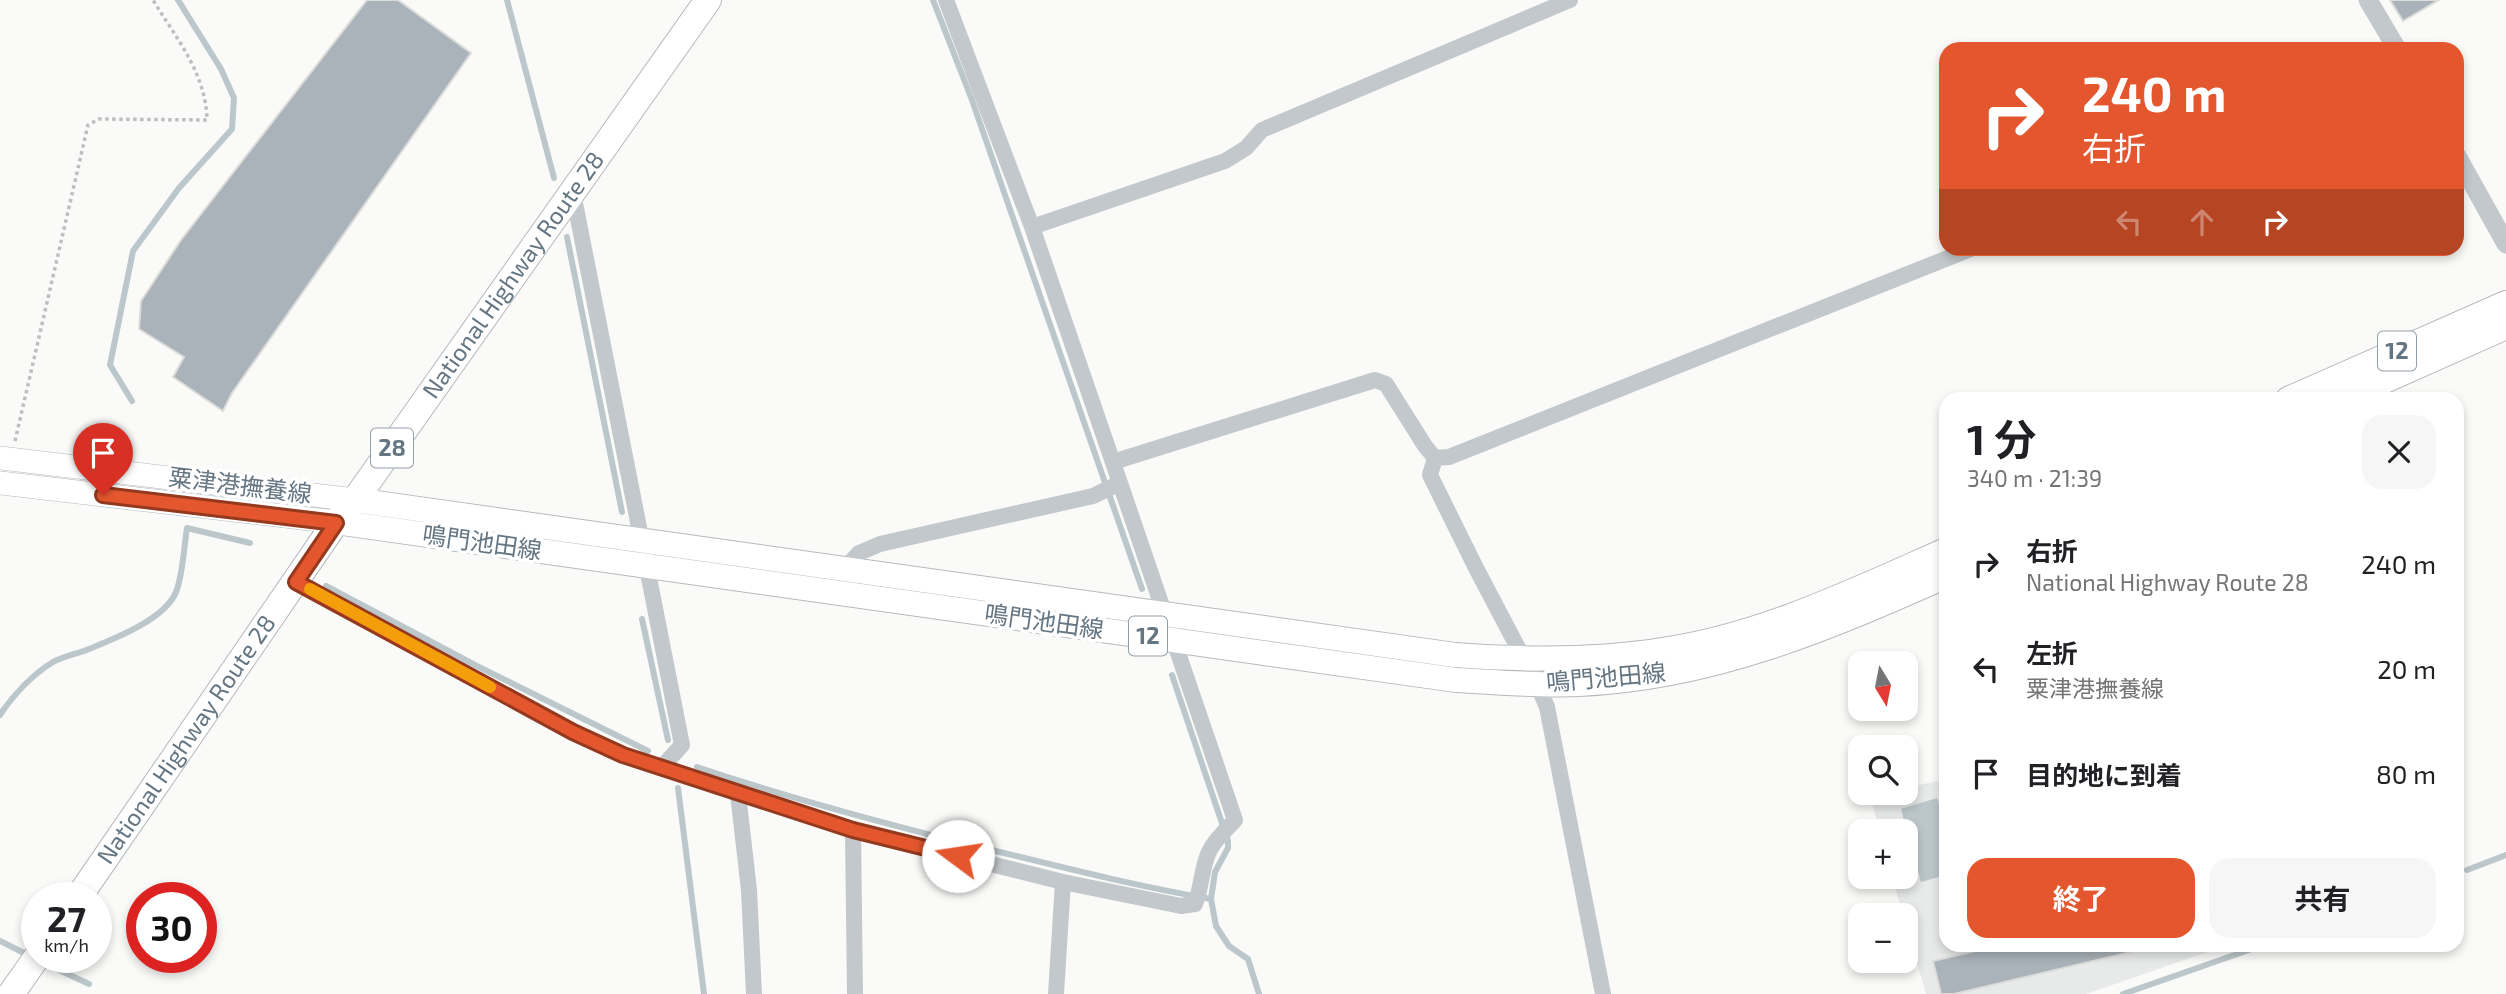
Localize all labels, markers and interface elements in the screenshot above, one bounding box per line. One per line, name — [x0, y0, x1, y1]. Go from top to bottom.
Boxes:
text: 240 m — [2082, 63, 2226, 122]
icon: right — [1967, 70, 2058, 161]
text: 右折 — [2082, 128, 2146, 166]
street label: National Highway Route 28 — [415, 146, 609, 403]
icon: left — [2110, 203, 2148, 241]
icon: ahead — [2183, 203, 2221, 241]
icon: right — [2256, 203, 2294, 241]
road number: 12 — [2378, 332, 2416, 370]
text: 1 分 — [1967, 413, 2036, 463]
button: close — [2362, 415, 2436, 489]
pin — [73, 423, 133, 495]
road number: 28 — [371, 428, 413, 468]
icon: arrive — [84, 434, 122, 472]
street label: 粟津港撫養線 — [167, 461, 313, 508]
text: 340 m · 21:39 — [1967, 464, 2102, 492]
street label: 鳴門池田線 — [421, 519, 544, 564]
text: 右折 — [2026, 535, 2078, 566]
icon: right — [1967, 545, 2005, 583]
text: 240 m — [2361, 548, 2436, 579]
text: National Highway Route 28 — [2026, 568, 2309, 596]
street label: 鳴門池田線 — [983, 598, 1106, 643]
street label: National Highway Route 28 — [90, 609, 281, 869]
road number: 12 — [1129, 616, 1167, 656]
text: 左折 — [2026, 637, 2078, 668]
icon: left — [1967, 650, 2005, 688]
north arrow — [1848, 651, 1918, 721]
map controls — [1848, 651, 1918, 973]
text: 20 m — [2377, 653, 2436, 684]
street label: 鳴門池田線 — [1545, 657, 1667, 696]
text: 粟津港撫養線 — [2026, 674, 2164, 702]
button: search — [1848, 735, 1918, 805]
icon: arrive — [1967, 755, 2005, 793]
text: 80 m — [2376, 758, 2436, 789]
text: 目的地に到着 — [2026, 759, 2182, 790]
position arrow — [921, 819, 995, 893]
button: + — [1848, 819, 1918, 889]
button: 終了 — [1967, 858, 2195, 938]
button: 共有 — [2209, 858, 2436, 938]
speed limit sign: 30 — [126, 882, 217, 973]
text: 27 — [47, 897, 86, 939]
button: − — [1848, 903, 1918, 973]
text: km/h — [44, 934, 89, 956]

